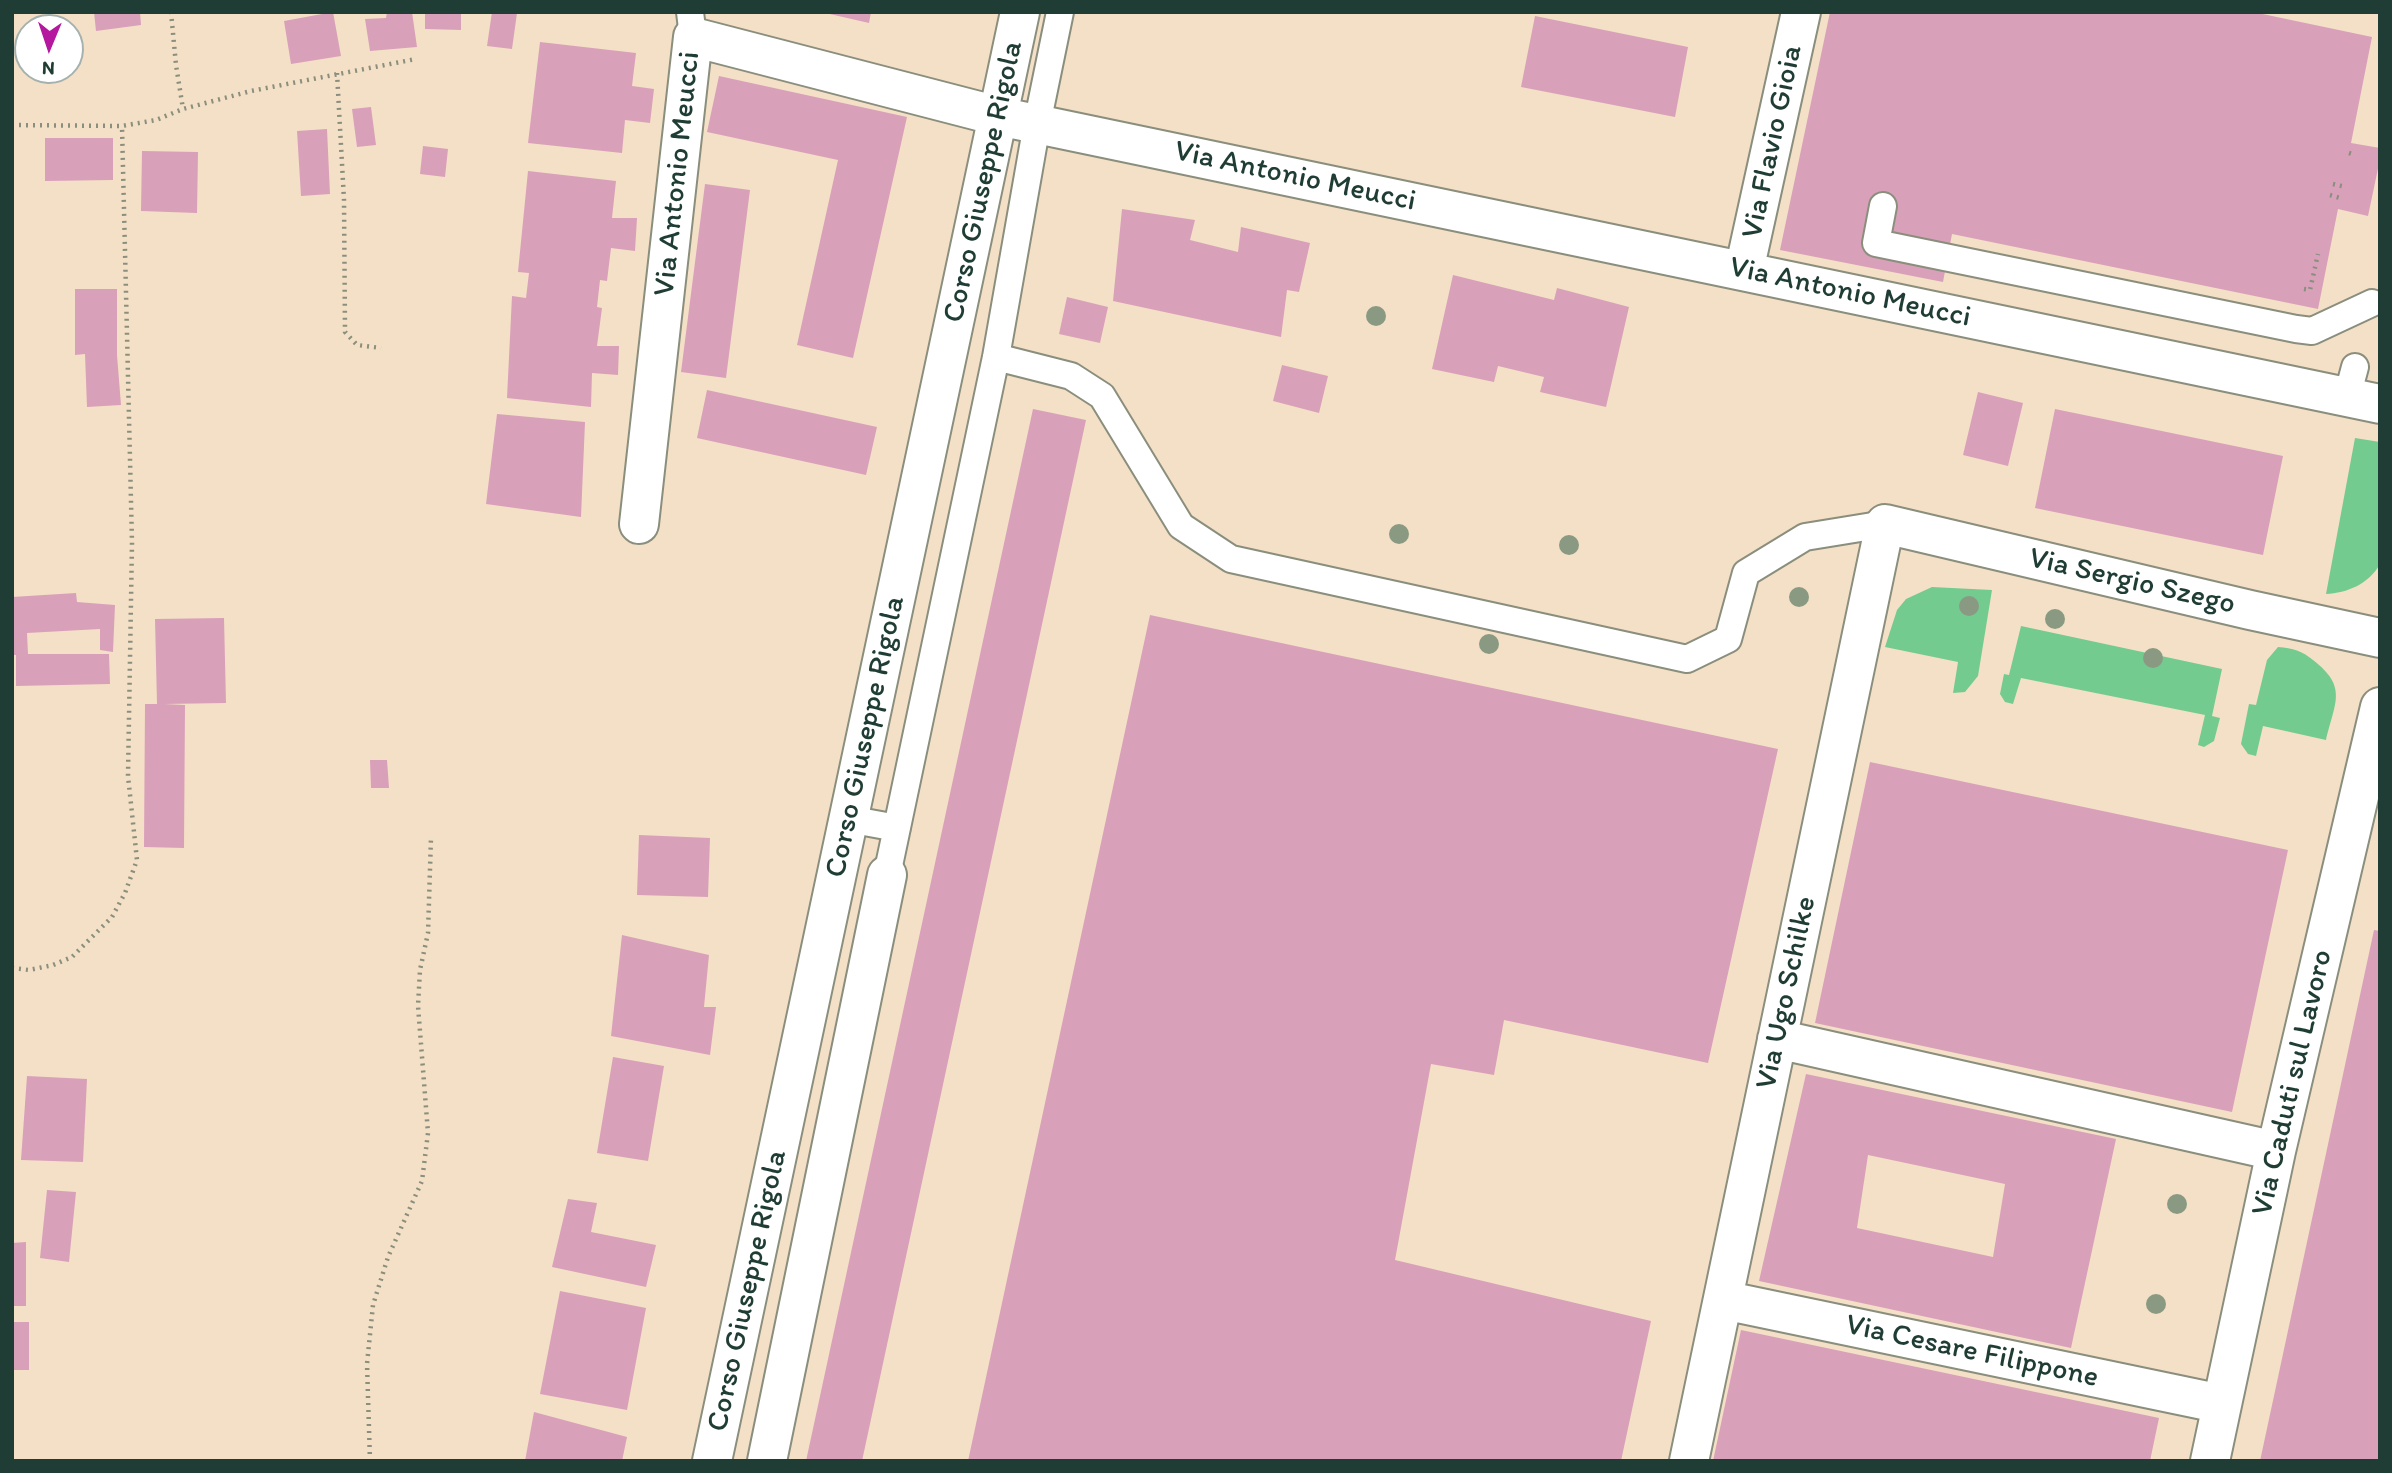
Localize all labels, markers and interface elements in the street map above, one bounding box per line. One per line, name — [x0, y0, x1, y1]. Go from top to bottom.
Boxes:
north arrow — [14, 14, 84, 84]
street label: Corso Giuseppe Rigola — [937, 38, 1031, 326]
street label: Via Flavio Gioia — [1735, 42, 1811, 242]
street label: Via Antonio Meucci — [647, 50, 709, 298]
text: N — [42, 57, 55, 80]
street label: Via Antonio Meucci — [1171, 134, 1419, 220]
street label: Via Antonio Meucci — [1726, 250, 1974, 336]
street label: Via Sergio Szego — [2025, 541, 2239, 623]
street label: Corso Giuseppe Rigola — [819, 593, 913, 881]
street label: Via Ugo Schilke — [1749, 893, 1825, 1093]
street label: Via Caduti sul Lavoro — [2245, 947, 2341, 1219]
street label: Corso Giuseppe Rigola — [701, 1147, 795, 1435]
street label: Via Cesare Filippone — [1842, 1308, 2102, 1396]

